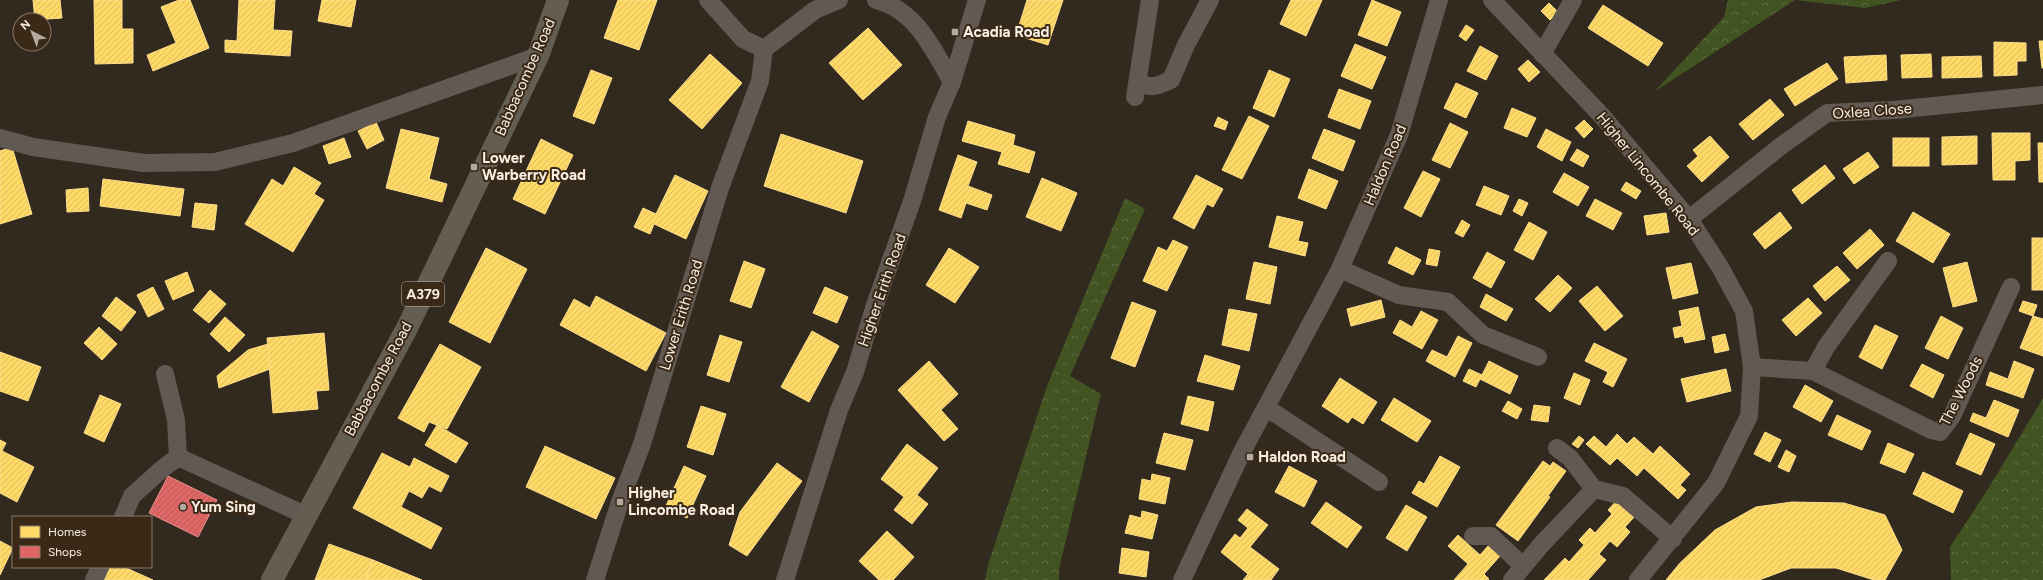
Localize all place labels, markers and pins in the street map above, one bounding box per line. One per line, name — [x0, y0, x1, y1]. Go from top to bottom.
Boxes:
place label: Acadia Road — [963, 23, 1050, 41]
marker: Acadia Road — [950, 27, 960, 37]
place label: Lower Warberry Road — [482, 149, 586, 184]
marker: Lower Warberry Road — [469, 162, 479, 172]
place label: Haldon Road — [1258, 448, 1346, 466]
marker: Haldon Road — [1245, 452, 1255, 462]
place label: Higher Lincombe Road — [628, 484, 735, 519]
marker: Higher Lincombe Road — [615, 497, 625, 507]
place label: Yum Sing — [191, 498, 256, 516]
marker: Yum Sing — [178, 502, 188, 512]

